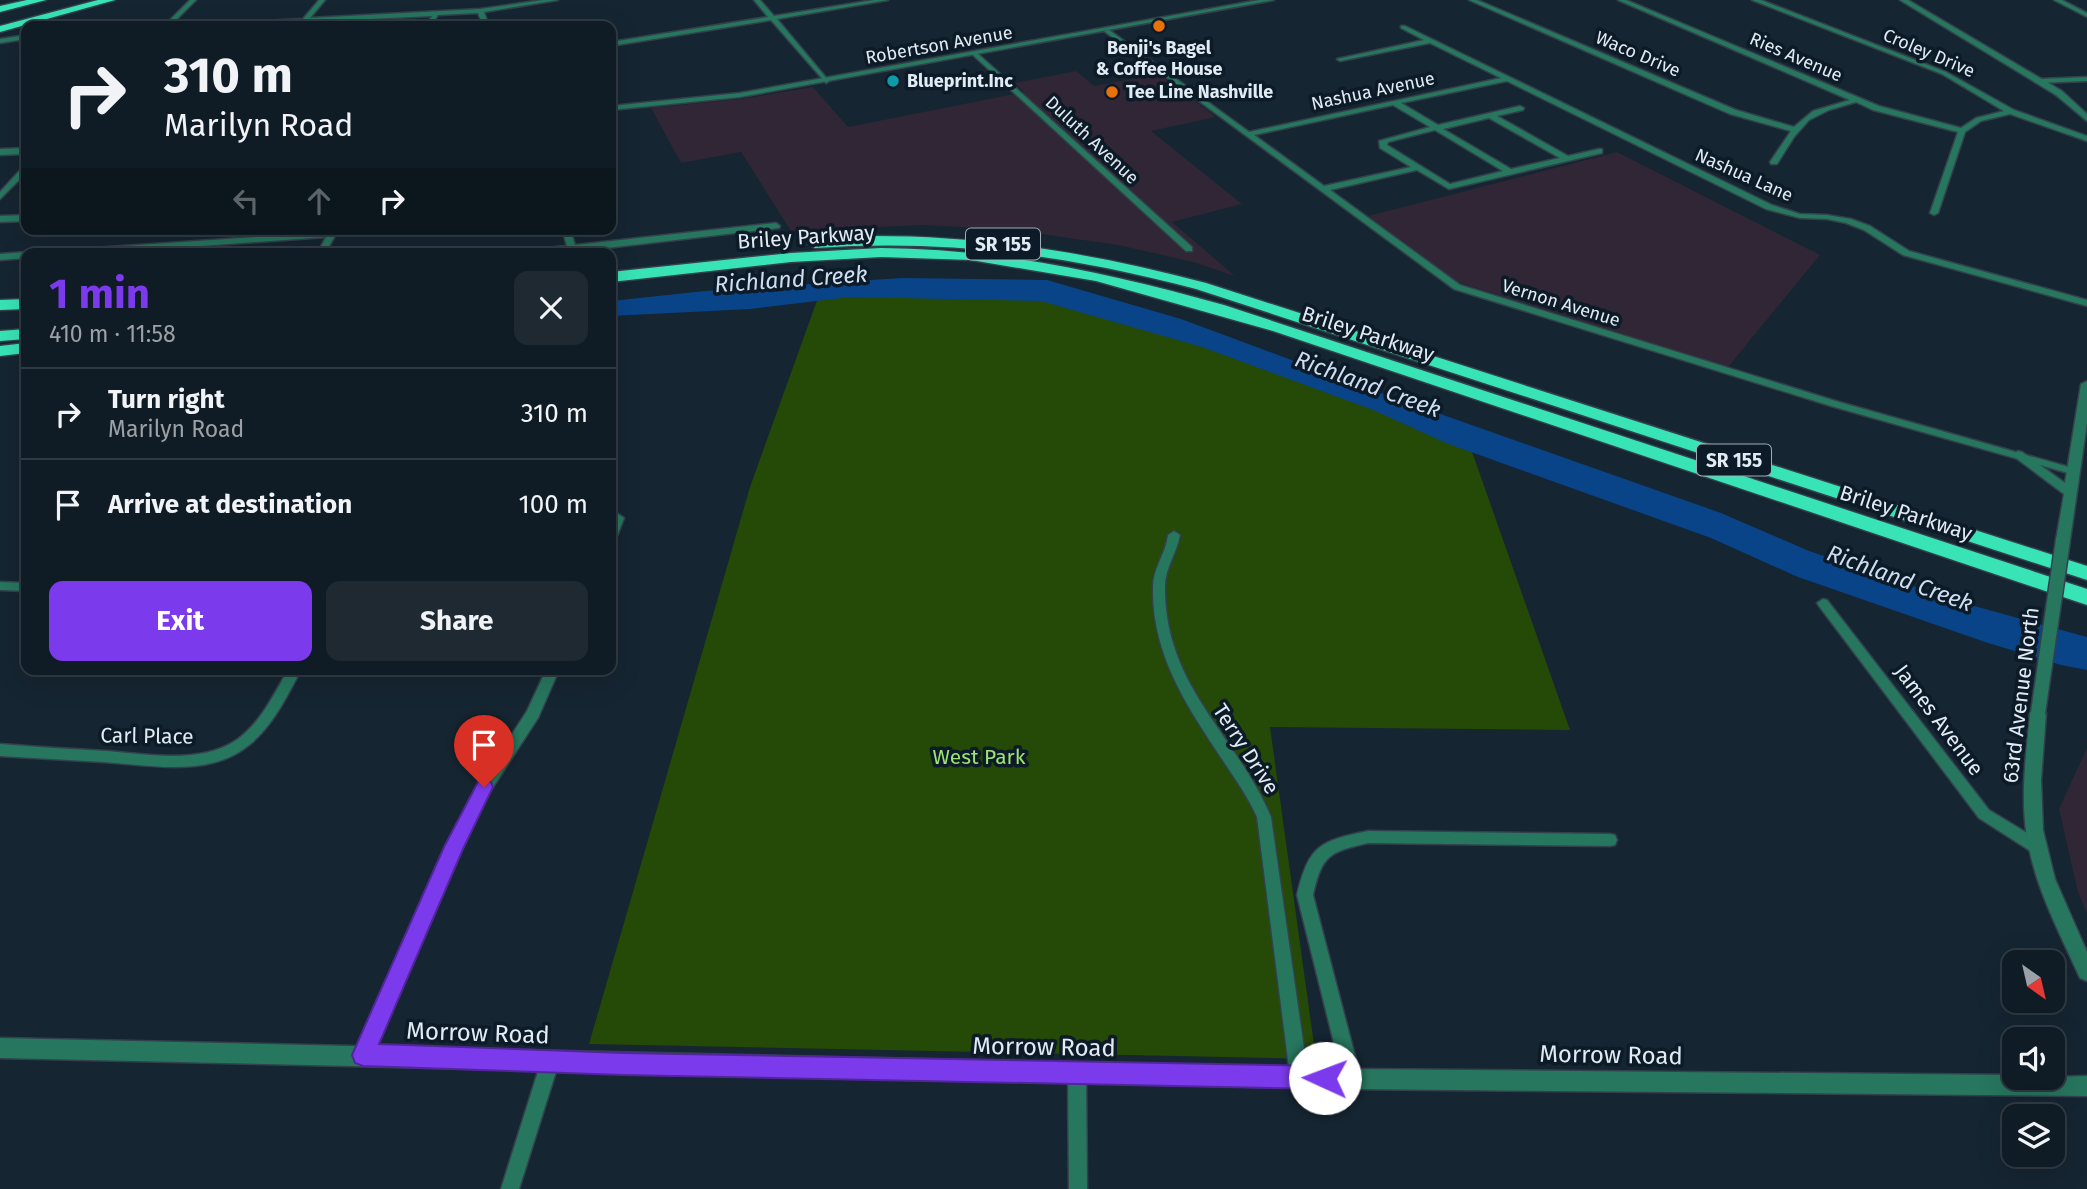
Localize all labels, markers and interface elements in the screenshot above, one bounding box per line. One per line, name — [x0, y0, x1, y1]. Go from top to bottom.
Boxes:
marker: Benji's Bagel & Coffee House — [1151, 18, 1167, 34]
street label: Robertson Avenue — [864, 21, 1014, 69]
street label: Croley Drive — [1880, 24, 1978, 82]
street label: Waco Drive — [1592, 26, 1684, 82]
street label: Ries Avenue — [1746, 28, 1846, 86]
place label: Benji's Bagel & Coffee House — [1096, 37, 1222, 80]
text: 310 m — [164, 46, 293, 105]
icon: right — [49, 49, 140, 140]
street label: Nashua Avenue — [1309, 67, 1437, 115]
place label: Blueprint.Inc — [907, 70, 1013, 92]
marker: Blueprint.Inc — [885, 73, 901, 89]
place label: Tee Line Nashville — [1126, 81, 1273, 103]
marker: Tee Line Nashville — [1104, 84, 1120, 100]
street label: Duluth Avenue — [1041, 91, 1143, 189]
text: Marilyn Road — [164, 106, 354, 144]
street label: Nashua Lane — [1692, 144, 1796, 206]
icon: left — [227, 182, 265, 220]
icon: ahead — [300, 182, 338, 220]
icon: right — [373, 182, 411, 220]
street label: Briley Parkway — [736, 219, 876, 255]
road number: SR 155 — [966, 228, 1040, 260]
water label: Richland Creek — [713, 260, 869, 298]
text: 1 min — [49, 269, 150, 319]
button: close — [514, 271, 588, 345]
street label: Vernon Avenue — [1499, 275, 1623, 331]
street label: Briley Parkway — [1299, 300, 1438, 368]
text: 410 m · 11:58 — [49, 320, 176, 348]
water label: Richland Creek — [1291, 345, 1445, 423]
text: Turn right — [108, 384, 225, 415]
icon: right — [49, 395, 87, 433]
text: 310 m — [521, 398, 588, 429]
text: Marilyn Road — [108, 415, 244, 443]
road number: SR 155 — [1697, 444, 1771, 475]
street label: Briley Parkway — [1837, 479, 1976, 547]
icon: arrive — [49, 486, 87, 524]
text: Arrive at destination — [108, 489, 352, 520]
text: 100 m — [519, 489, 588, 520]
water label: Richland Creek — [1823, 539, 1977, 617]
button: Exit — [49, 581, 312, 661]
button: Share — [326, 581, 588, 661]
street label: 63rd Avenue North — [1997, 606, 2045, 784]
street label: James Avenue — [1889, 659, 1989, 781]
street label: Terry Drive — [1207, 699, 1285, 799]
pin — [454, 715, 514, 787]
street label: Carl Place — [100, 722, 194, 750]
icon: arrive — [465, 726, 503, 764]
park label: West Park — [933, 744, 1026, 770]
north arrow — [2002, 950, 2065, 1013]
map controls — [2002, 950, 2065, 1167]
street label: Morrow Road — [406, 1017, 550, 1049]
button: sound — [2002, 1027, 2065, 1090]
street label: Morrow Road — [972, 1032, 1116, 1062]
street label: Morrow Road — [1539, 1040, 1683, 1070]
position arrow — [1288, 1041, 1362, 1115]
button: layers — [2002, 1104, 2065, 1167]

